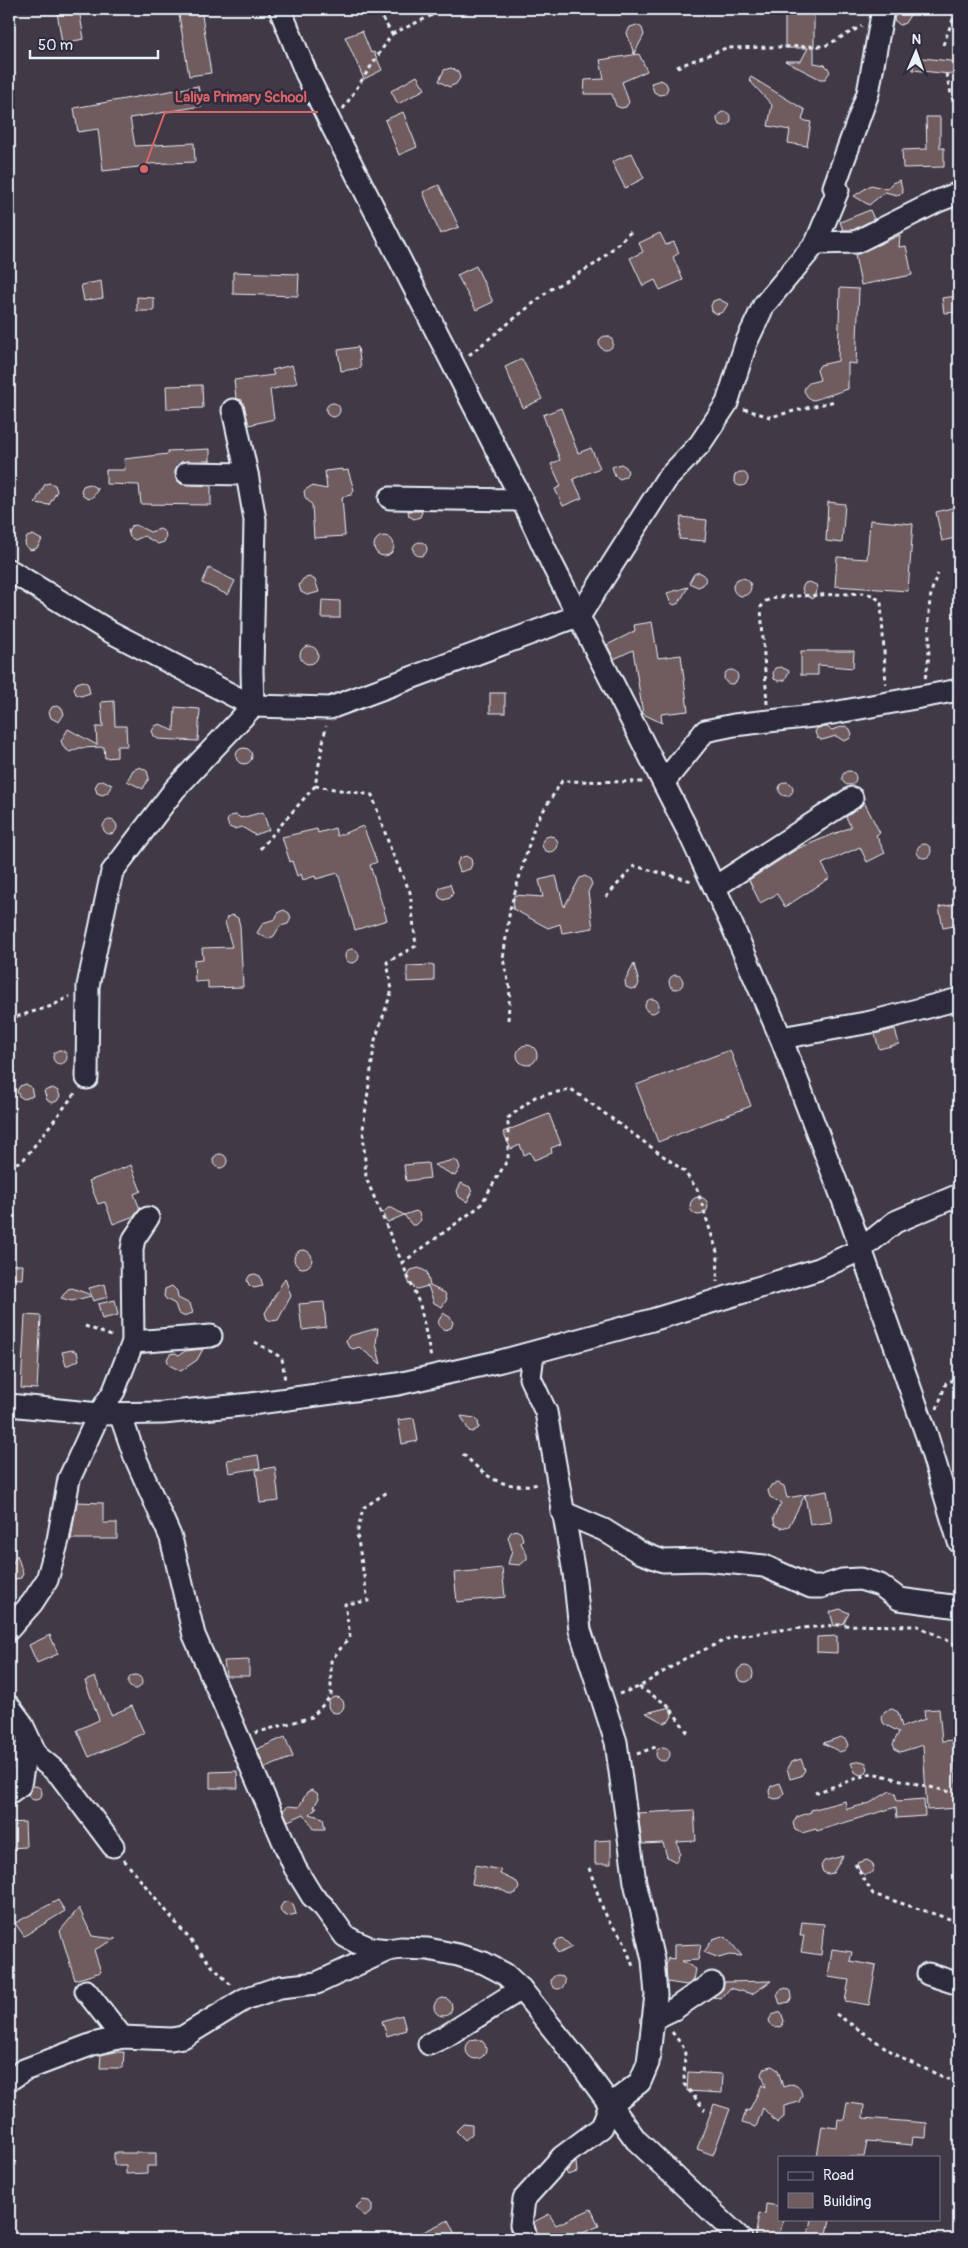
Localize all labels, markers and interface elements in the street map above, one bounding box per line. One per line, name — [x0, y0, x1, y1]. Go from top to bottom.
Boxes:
scale bar — [30, 28, 158, 60]
north arrow — [890, 28, 940, 78]
text: N — [911, 31, 921, 48]
text: 50 m — [38, 36, 73, 55]
callout: Laliya Primary School — [165, 82, 318, 112]
text: Laliya Primary School — [175, 88, 307, 107]
legend — [778, 2156, 940, 2220]
text: Road — [823, 2166, 854, 2185]
text: Building — [823, 2192, 871, 2211]

